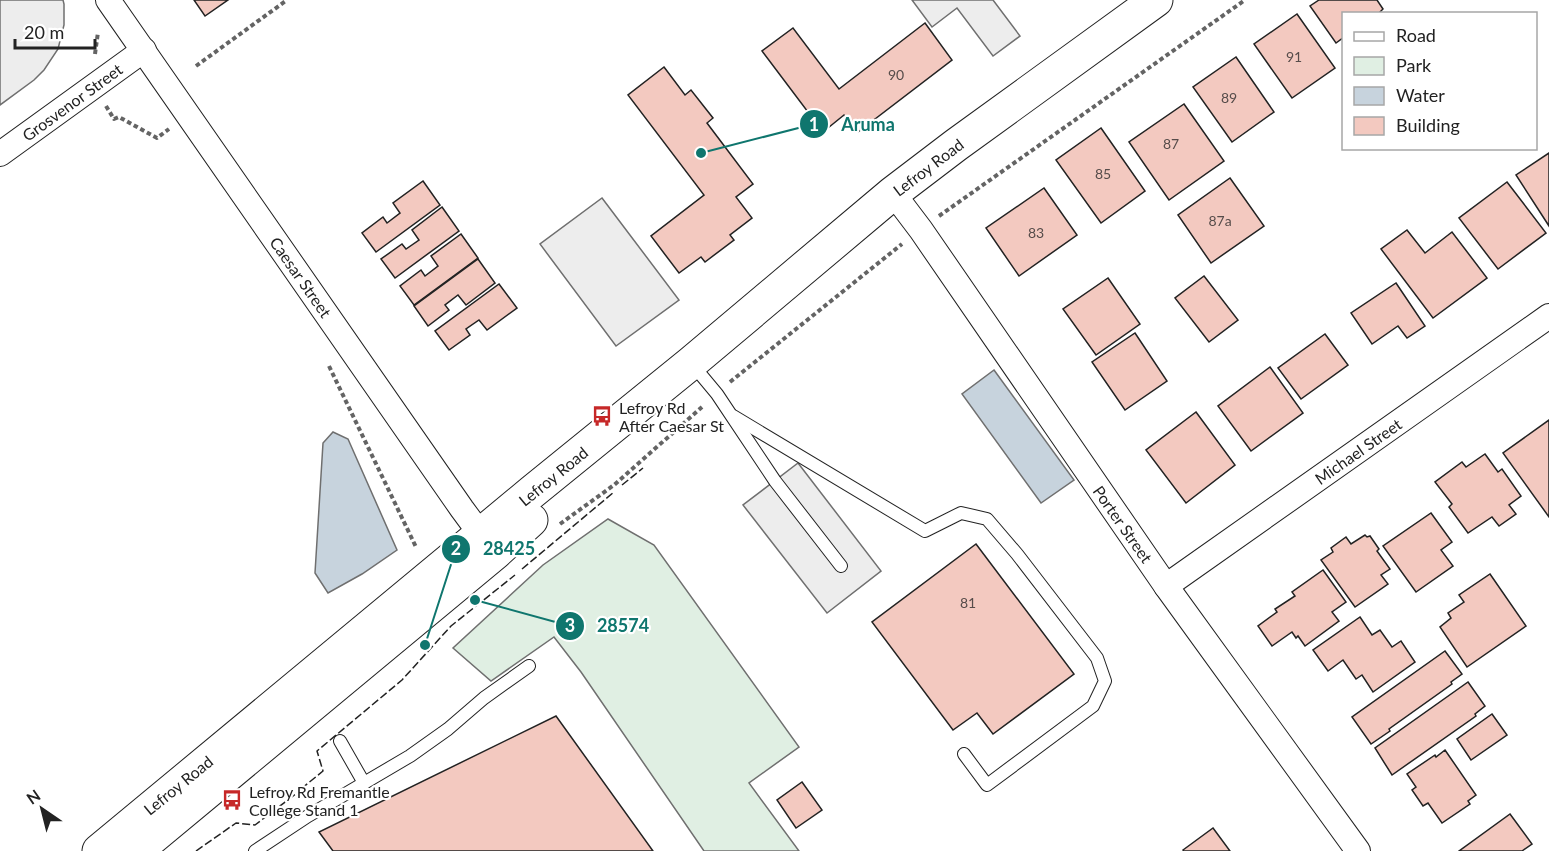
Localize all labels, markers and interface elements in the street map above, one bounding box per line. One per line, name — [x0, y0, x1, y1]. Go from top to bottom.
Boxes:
scale bar — [15, 12, 94, 50]
legend — [1342, 12, 1537, 150]
text: 20 m — [24, 21, 64, 43]
text: Road — [1396, 24, 1436, 46]
house number: 91 — [1286, 48, 1302, 65]
text: Park — [1396, 54, 1432, 76]
street label: Grosvenor Street — [18, 59, 126, 145]
house number: 90 — [888, 66, 904, 83]
text: Water — [1396, 84, 1445, 106]
house number: 89 — [1221, 89, 1237, 106]
callout: Aruma — [799, 106, 907, 142]
text: 1 — [809, 113, 819, 135]
text: Aruma — [840, 113, 895, 135]
text: Building — [1396, 114, 1460, 136]
street label: Lefroy Road — [889, 134, 967, 200]
house number: 87 — [1163, 135, 1179, 152]
house number: 85 — [1095, 165, 1111, 182]
house number: 87a — [1208, 212, 1232, 229]
house number: 83 — [1028, 224, 1044, 241]
street label: Caesar Street — [266, 233, 336, 321]
place label: Lefroy Rd After Caesar St — [619, 398, 724, 435]
bus stop icon: Lefroy Rd After Caesar St — [590, 404, 614, 428]
street label: Michael Street — [1311, 414, 1405, 488]
street label: Lefroy Road — [515, 442, 591, 510]
street label: Porter Street — [1089, 482, 1157, 566]
callout: 28425 — [441, 531, 547, 567]
text: 2 — [451, 537, 461, 559]
text: 28425 — [483, 537, 535, 559]
house number: 81 — [960, 594, 976, 611]
callout: 28574 — [555, 608, 661, 644]
text: 3 — [565, 614, 575, 636]
text: 28574 — [597, 614, 649, 636]
street label: Lefroy Road — [140, 751, 216, 819]
north arrow — [12, 779, 72, 839]
place label: Lefroy Rd Fremantle College Stand 1 — [249, 782, 390, 819]
text: N — [23, 785, 44, 808]
bus stop icon: Lefroy Rd Fremantle College Stand 1 — [220, 788, 244, 812]

